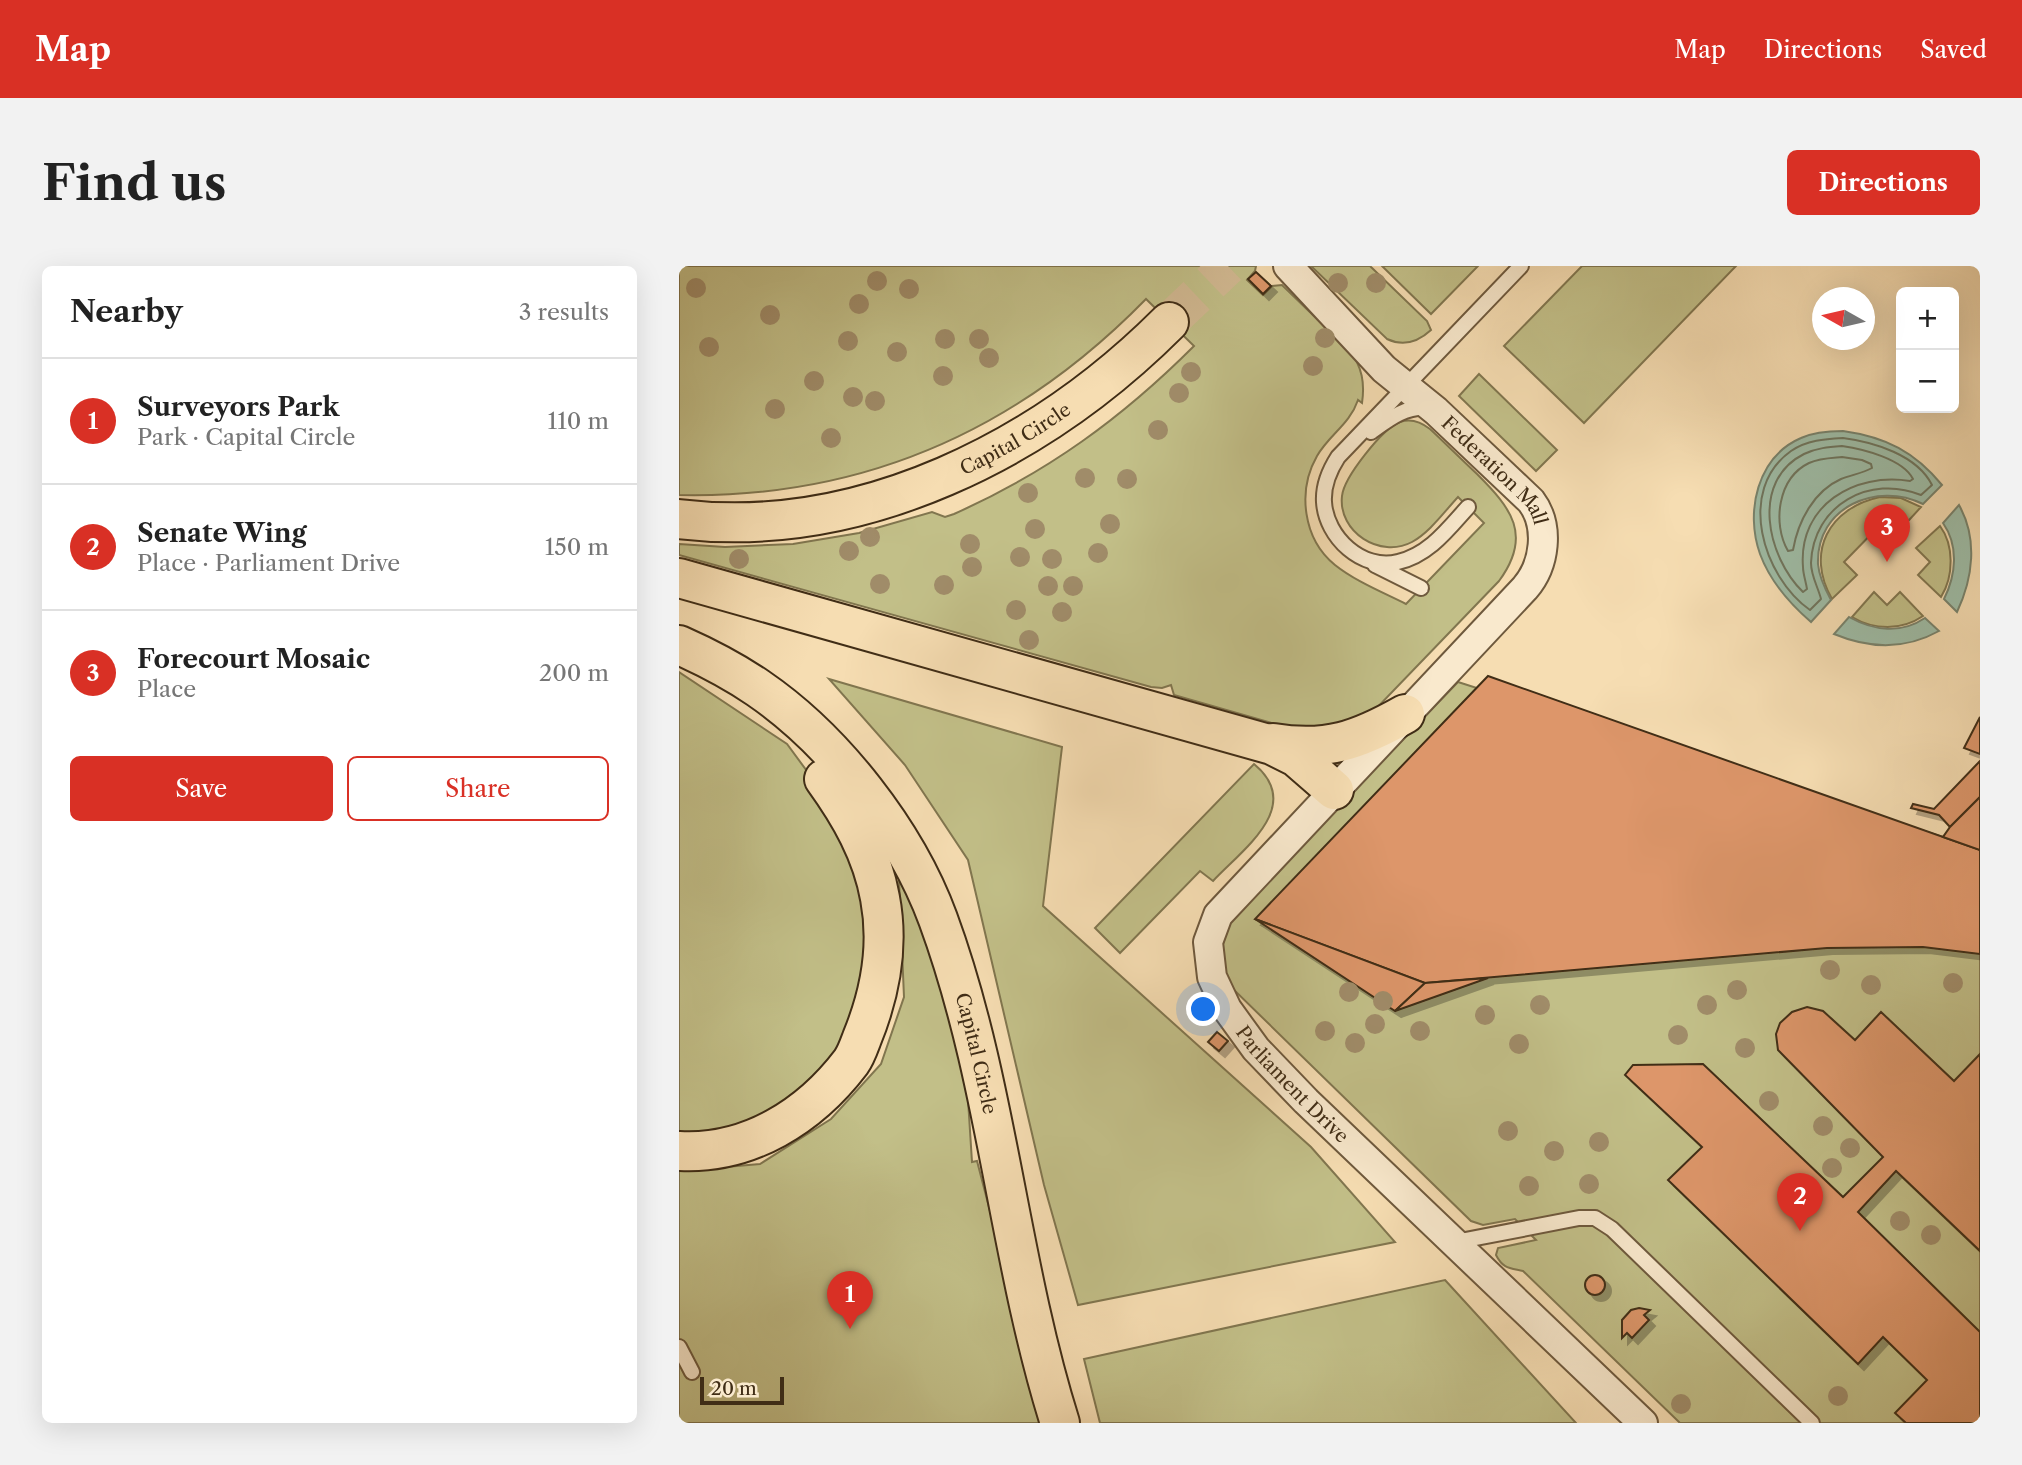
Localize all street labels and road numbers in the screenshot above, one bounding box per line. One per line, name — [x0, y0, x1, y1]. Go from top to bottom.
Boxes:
street label: Capital Circle — [956, 398, 1075, 480]
street label: Federation Mall — [1437, 411, 1553, 527]
street label: Capital Circle — [951, 990, 1002, 1116]
street label: Parliament Drive — [1231, 1021, 1354, 1147]

